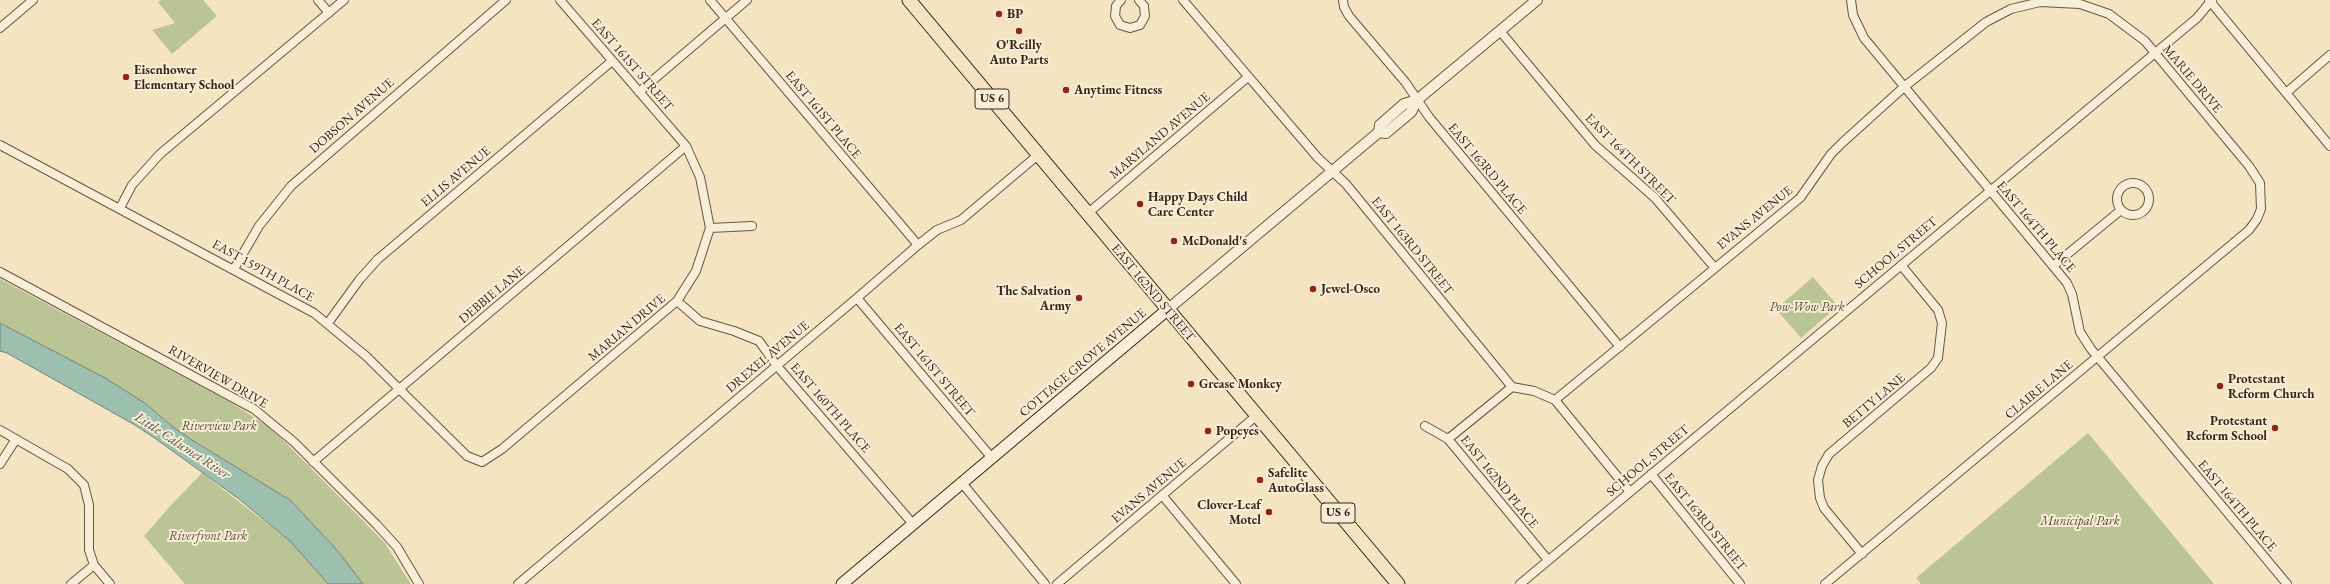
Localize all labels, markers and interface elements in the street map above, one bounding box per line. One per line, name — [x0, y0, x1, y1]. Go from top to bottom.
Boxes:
place label: BP — [1007, 6, 1023, 22]
marker: BP — [994, 9, 1004, 19]
street label: EAST 161ST STREET — [588, 16, 676, 114]
marker: O'Reilly Auto Parts — [1014, 26, 1024, 36]
place label: O'Reilly Auto Parts — [989, 37, 1049, 68]
street label: MARIE DRIVE — [2159, 42, 2225, 116]
place label: Eisenhower Elementary School — [134, 62, 234, 93]
street label: EAST 161ST PLACE — [782, 68, 864, 162]
marker: Eisenhower Elementary School — [121, 72, 131, 82]
street label: DOBSON AVENUE — [307, 75, 397, 157]
place label: Anytime Fitness — [1074, 82, 1162, 98]
marker: Anytime Fitness — [1061, 85, 1071, 95]
road number: US 6 — [975, 89, 1009, 109]
street label: MARYLAND AVENUE — [1107, 89, 1213, 183]
street label: EAST 164TH STREET — [1581, 110, 1679, 208]
street label: EAST 163RD PLACE — [1444, 120, 1530, 218]
street label: ELLIS AVENUE — [418, 143, 494, 211]
street label: EAST 164TH PLACE — [1993, 178, 2079, 276]
street label: EVANS AVENUE — [1714, 183, 1796, 253]
place label: Happy Days Child Care Center — [1148, 189, 1248, 220]
street label: EAST 163RD STREET — [1368, 194, 1456, 298]
marker: Happy Days Child Care Center — [1135, 199, 1145, 209]
street label: SCHOOL STREET — [1851, 214, 1941, 292]
place label: McDonald's — [1182, 233, 1247, 249]
marker: McDonald's — [1169, 236, 1179, 246]
street label: EAST 159TH PLACE — [209, 237, 317, 305]
street label: EAST 162ND STREET — [1108, 241, 1198, 345]
street label: DEBBIE LANE — [456, 263, 528, 327]
place label: Jewel-Osco — [1321, 281, 1380, 297]
place label: The Salvation Army — [996, 283, 1071, 314]
marker: Jewel-Osco — [1308, 284, 1318, 294]
street label: MARIAN DRIVE — [585, 291, 669, 365]
marker: The Salvation Army — [1074, 293, 1084, 303]
park label: Pow-Wow Park — [1769, 299, 1845, 315]
street label: COTTAGE GROVE AVENUE — [1016, 305, 1150, 421]
street label: DREXEL AVENUE — [723, 318, 813, 396]
street label: EAST 161ST STREET — [890, 320, 978, 420]
street label: RIVERVIEW DRIVE — [166, 342, 270, 412]
street label: CLAIRE LANE — [2002, 357, 2076, 423]
street label: EAST 160TH PLACE — [787, 360, 873, 456]
street label: BETTY LANE — [1840, 370, 1908, 432]
place label: Protestant Reform Church — [2228, 371, 2315, 402]
place label: Grease Monkey — [1199, 376, 1282, 392]
marker: Grease Monkey — [1186, 379, 1196, 389]
marker: Protestant Reform Church — [2215, 381, 2225, 391]
water label: Little Calumet River — [131, 409, 233, 483]
place label: Protestant Reform School — [2186, 413, 2267, 444]
park label: Riverview Park — [181, 418, 257, 434]
street label: SCHOOL STREET — [1603, 422, 1693, 500]
place label: Popeyes — [1216, 423, 1259, 439]
marker: Protestant Reform School — [2270, 423, 2280, 433]
marker: Popeyes — [1203, 426, 1213, 436]
street label: EAST 162ND PLACE — [1457, 432, 1541, 532]
street label: EVANS AVENUE — [1108, 455, 1190, 527]
street label: EAST 164TH PLACE — [2194, 457, 2280, 555]
place label: Safelite AutoGlass — [1268, 465, 1324, 496]
street label: EAST 163RD STREET — [1661, 470, 1749, 574]
marker: Safelite AutoGlass — [1255, 475, 1265, 485]
place label: Clover-Leaf Motel — [1197, 497, 1261, 528]
road number: US 6 — [1321, 503, 1355, 523]
marker: Clover-Leaf Motel — [1264, 507, 1274, 517]
park label: Municipal Park — [2040, 513, 2120, 529]
park label: Riverfront Park — [169, 528, 247, 544]

